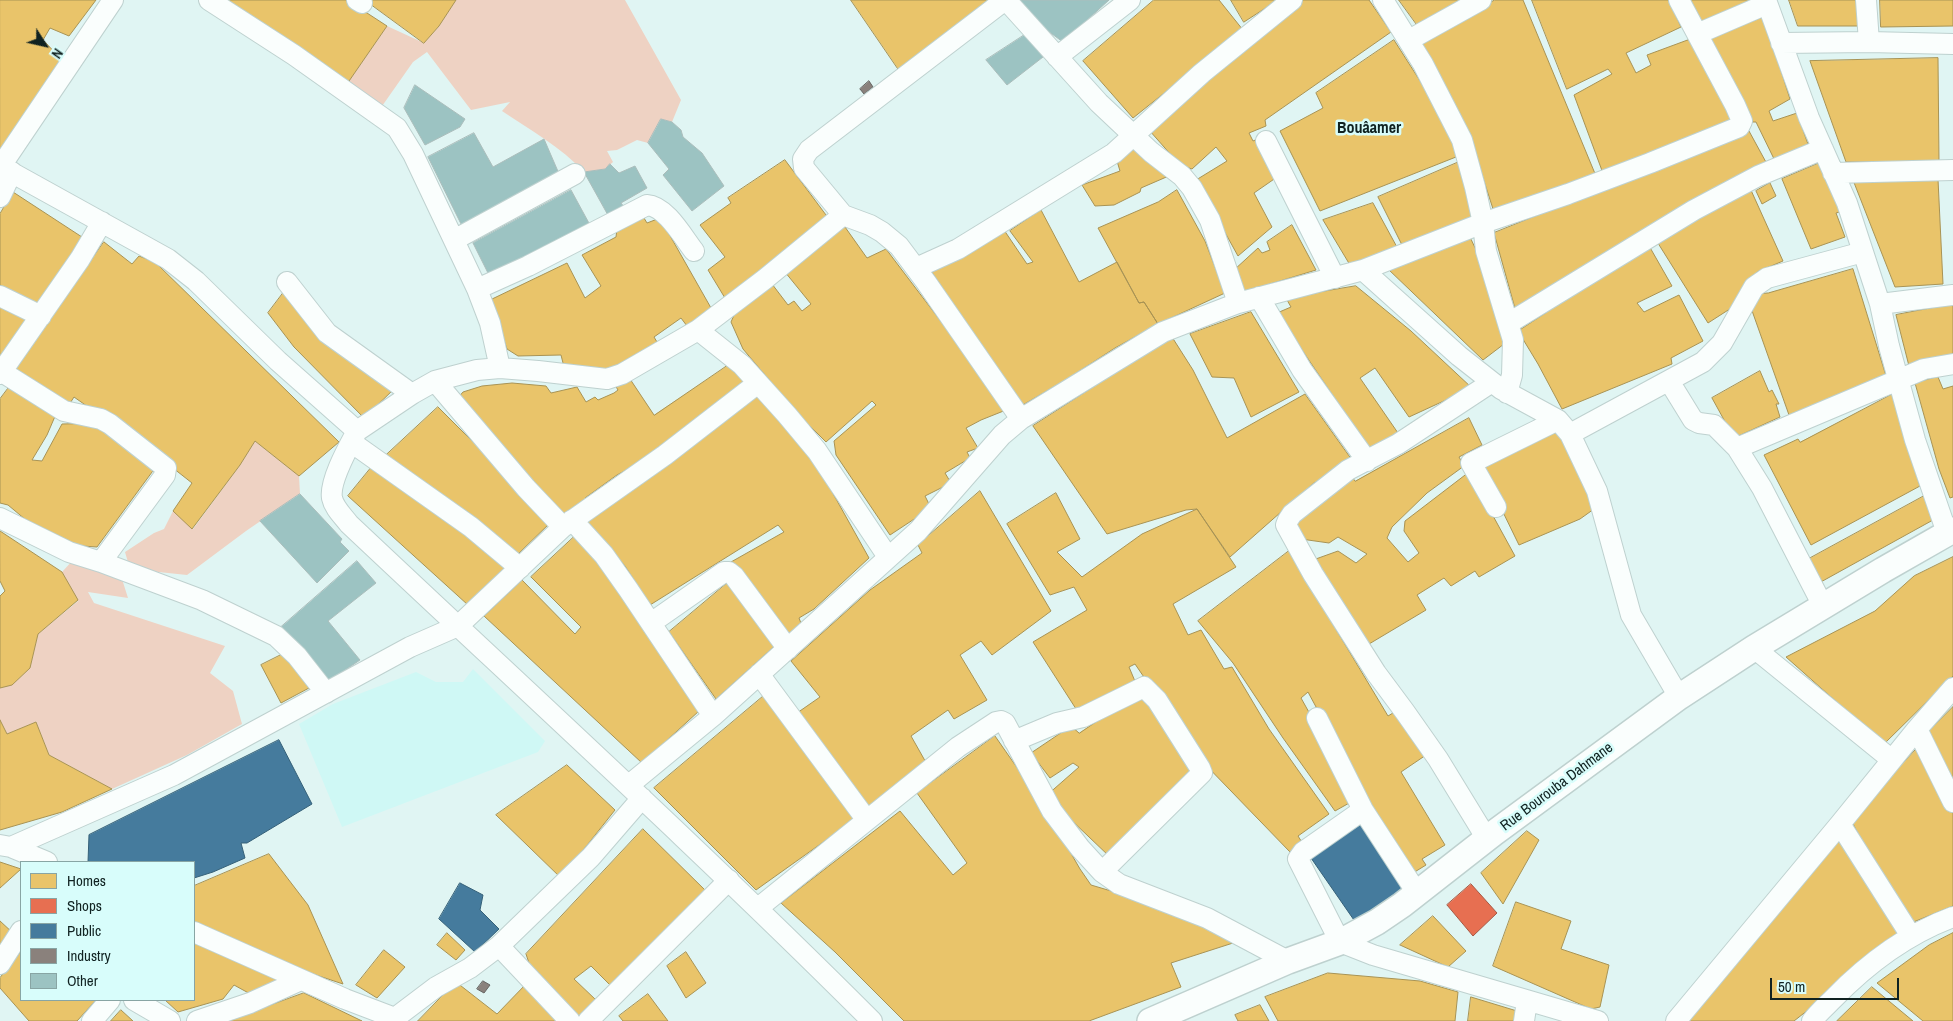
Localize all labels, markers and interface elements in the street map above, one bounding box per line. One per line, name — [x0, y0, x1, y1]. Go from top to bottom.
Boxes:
north arrow — [20, 20, 70, 70]
text: N — [48, 45, 67, 62]
district label: Bouâamer — [1337, 119, 1401, 139]
street label: Rue Bourouba Dahmane — [1497, 739, 1617, 835]
legend — [20, 861, 195, 1001]
text: Homes — [67, 870, 106, 891]
text: Shops — [67, 895, 102, 916]
text: Public — [67, 920, 101, 941]
text: Industry — [67, 945, 111, 966]
scale bar — [1773, 968, 1902, 1000]
text: Other — [67, 970, 98, 991]
text: 50 m — [1778, 976, 1805, 997]

